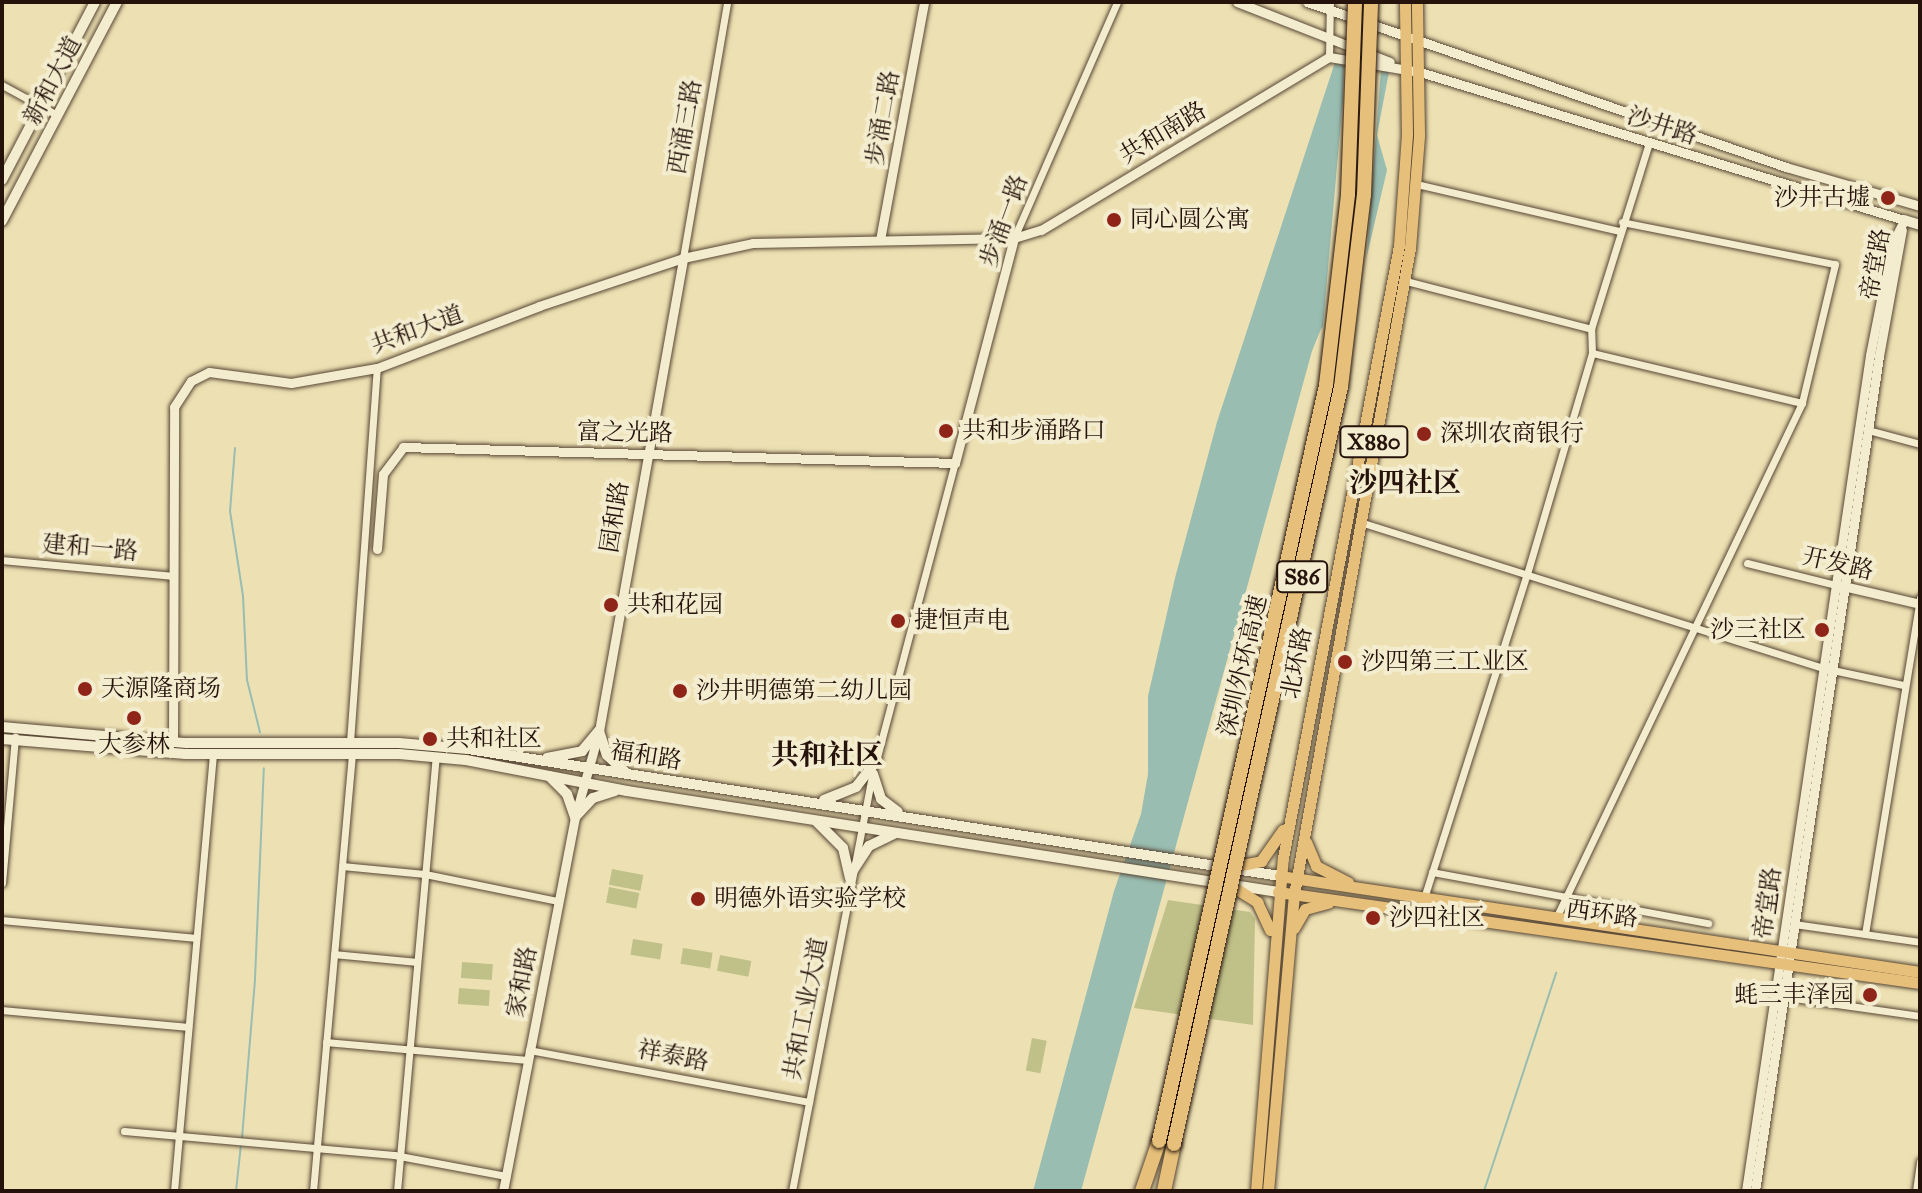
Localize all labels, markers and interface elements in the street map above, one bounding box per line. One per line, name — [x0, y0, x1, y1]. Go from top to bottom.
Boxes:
street label: 新和大道 — [18, 32, 88, 130]
street label: 步涌二路 — [860, 68, 906, 168]
street label: 西涌三路 — [662, 77, 708, 177]
street label: 共和南路 — [1114, 96, 1212, 170]
street label: 沙井路 — [1623, 101, 1701, 151]
street label: 步涌一路 — [974, 171, 1034, 271]
place label: 沙井古墟 — [1774, 184, 1870, 212]
marker: 沙井古墟 — [1877, 187, 1899, 209]
place label: 同心圆公寓 — [1130, 206, 1250, 234]
marker: 同心圆公寓 — [1105, 211, 1123, 229]
street label: 帝堂路 — [1856, 226, 1896, 302]
street label: 共和大道 — [367, 300, 467, 360]
place label: 共和步涌路口 — [962, 417, 1106, 445]
street label: 富之光路 — [577, 418, 673, 448]
place label: 深圳农商银行 — [1440, 420, 1584, 448]
marker: 共和步涌路口 — [937, 422, 955, 440]
road number: X880 — [1338, 424, 1410, 460]
marker: 深圳农商银行 — [1415, 425, 1433, 443]
district label: 沙四社区 — [1349, 466, 1461, 500]
street label: 园和路 — [595, 479, 635, 555]
street label: 建和一路 — [41, 529, 139, 567]
street label: 开发路 — [1800, 542, 1876, 586]
road number: S86 — [1276, 559, 1328, 595]
place label: 共和花园 — [627, 591, 723, 619]
street label: 深圳外环高速 — [1213, 593, 1273, 739]
marker: 共和花园 — [602, 596, 620, 614]
place label: 捷恒声电 — [914, 607, 1010, 635]
marker: 捷恒声电 — [889, 612, 907, 630]
place label: 沙三社区 — [1710, 616, 1806, 644]
marker: 沙三社区 — [1813, 621, 1831, 639]
street label: 北环路 — [1276, 625, 1318, 701]
place label: 沙四第三工业区 — [1361, 648, 1529, 676]
marker: 沙四第三工业区 — [1336, 653, 1354, 671]
place label: 天源隆商场 — [101, 675, 221, 703]
place label: 沙井明德第二幼儿园 — [696, 677, 912, 705]
marker: 天源隆商场 — [76, 680, 94, 698]
marker: 沙井明德第二幼儿园 — [671, 682, 689, 700]
marker: 大参林 — [125, 709, 143, 727]
place label: 共和社区 — [446, 725, 542, 753]
marker: 共和社区 — [421, 730, 439, 748]
place label: 大参林 — [98, 731, 170, 759]
street label: 福和路 — [608, 736, 684, 776]
district label: 共和社区 — [771, 738, 883, 772]
street label: 帝堂路 — [1749, 865, 1787, 941]
place label: 明德外语实验学校 — [714, 885, 906, 913]
marker: 明德外语实验学校 — [689, 890, 707, 908]
street label: 西环路 — [1564, 895, 1640, 933]
place label: 沙四社区 — [1389, 904, 1485, 932]
marker: 沙四社区 — [1364, 909, 1382, 927]
street label: 共和工业大道 — [778, 936, 834, 1082]
street label: 家和路 — [501, 944, 543, 1020]
place label: 蚝三丰泽园 — [1734, 981, 1854, 1009]
marker: 蚝三丰泽园 — [1861, 986, 1879, 1004]
street label: 祥泰路 — [635, 1035, 711, 1077]

